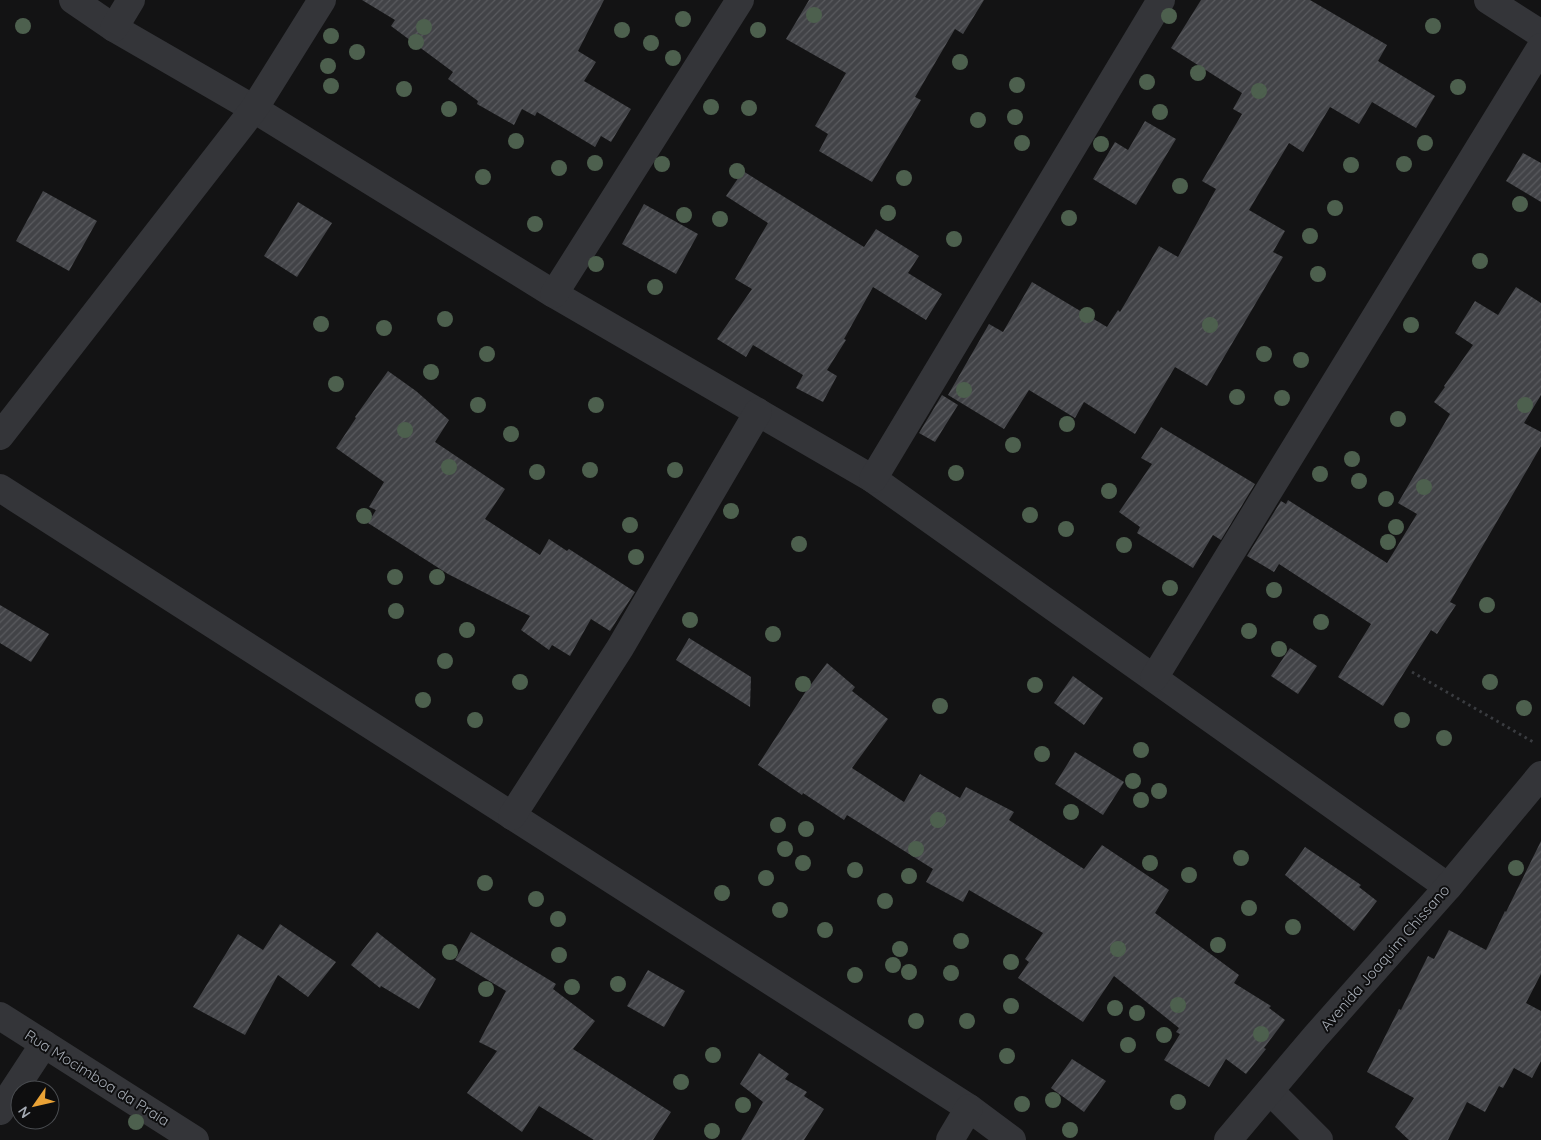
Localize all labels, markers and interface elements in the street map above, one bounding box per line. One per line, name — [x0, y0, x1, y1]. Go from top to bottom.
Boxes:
street label: Avenida Joaquim Chissano — [1316, 881, 1453, 1035]
street label: Rua Mocimboa da Praia — [21, 1025, 173, 1130]
north arrow — [10, 1080, 60, 1130]
text: N — [14, 1103, 35, 1122]

